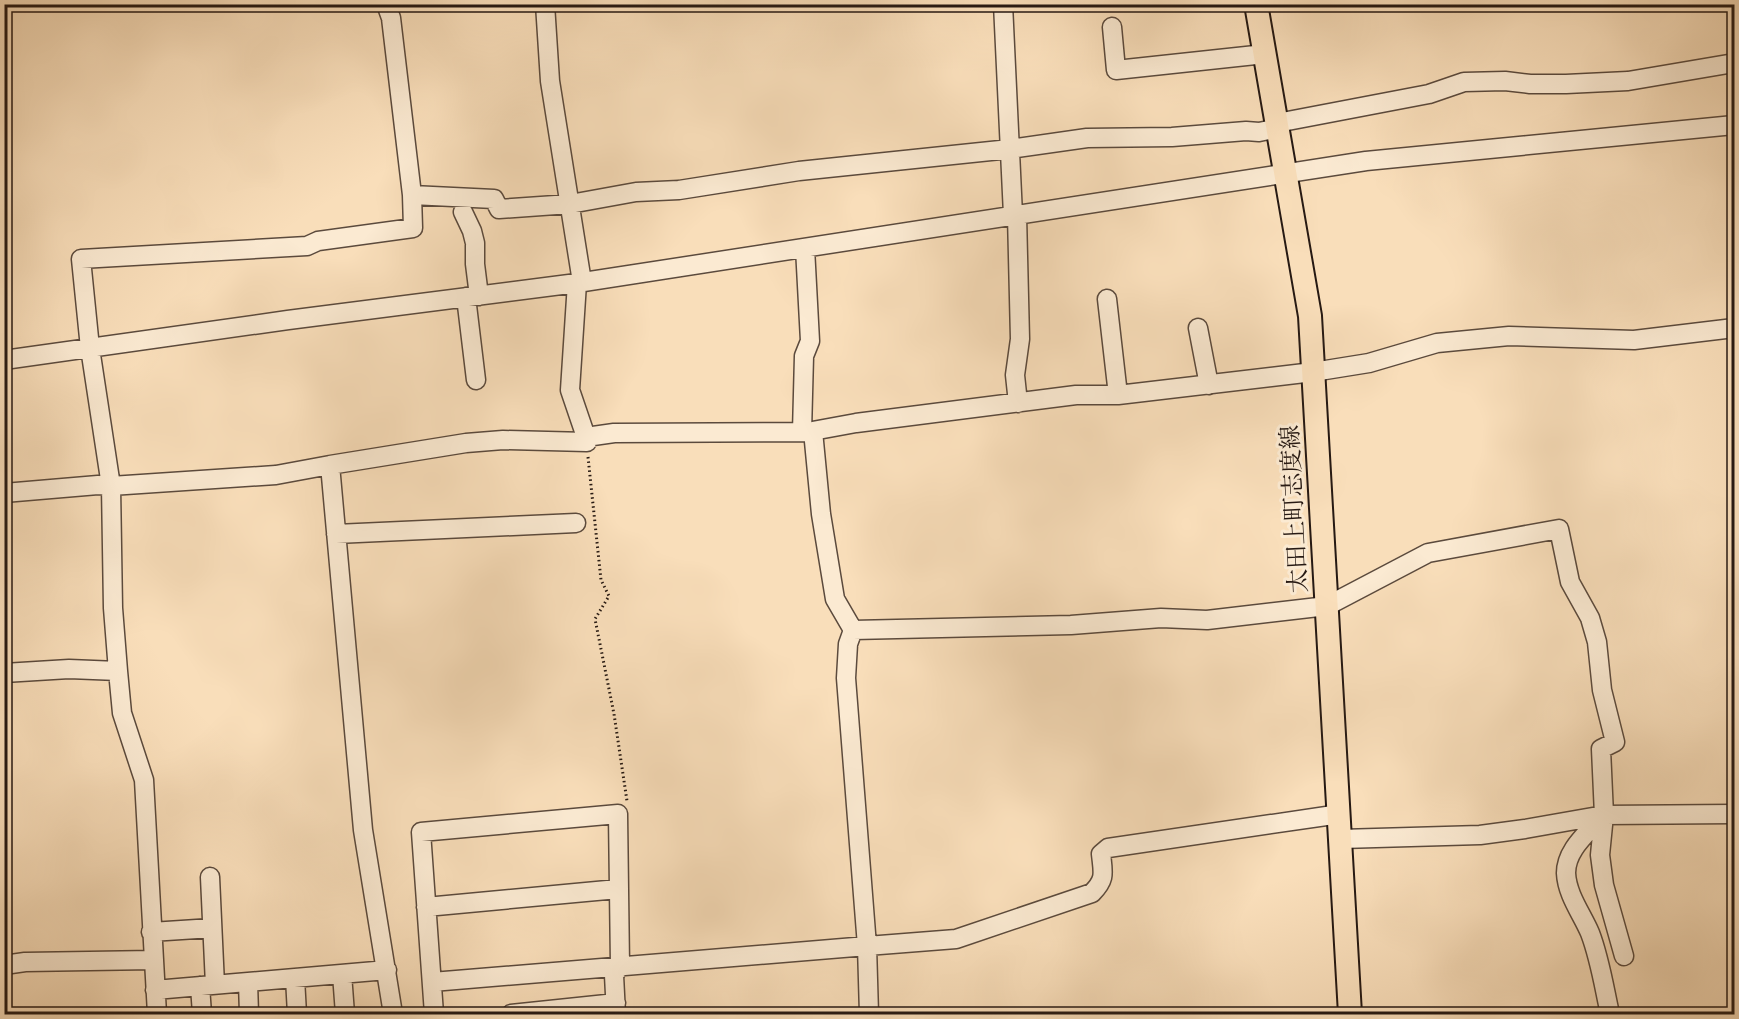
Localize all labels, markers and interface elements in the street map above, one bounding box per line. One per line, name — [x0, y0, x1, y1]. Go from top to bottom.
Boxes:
street label: 太田上町志度線 — [1274, 424, 1314, 594]

